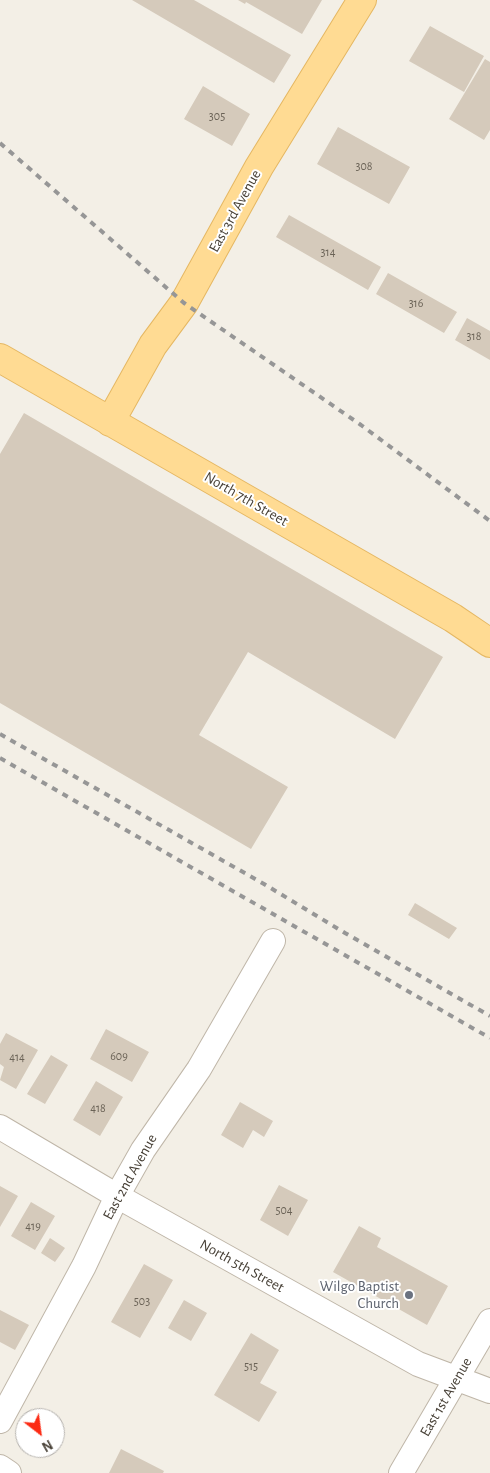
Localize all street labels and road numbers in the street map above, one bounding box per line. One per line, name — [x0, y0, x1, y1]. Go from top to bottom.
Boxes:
street label: East 3rd Avenue — [205, 167, 265, 255]
street label: North 7th Street — [201, 468, 291, 530]
street label: East 2nd Avenue — [99, 1131, 161, 1223]
street label: North 5th Street — [197, 1235, 287, 1297]
street label: East 1st Avenue — [416, 1354, 476, 1440]

